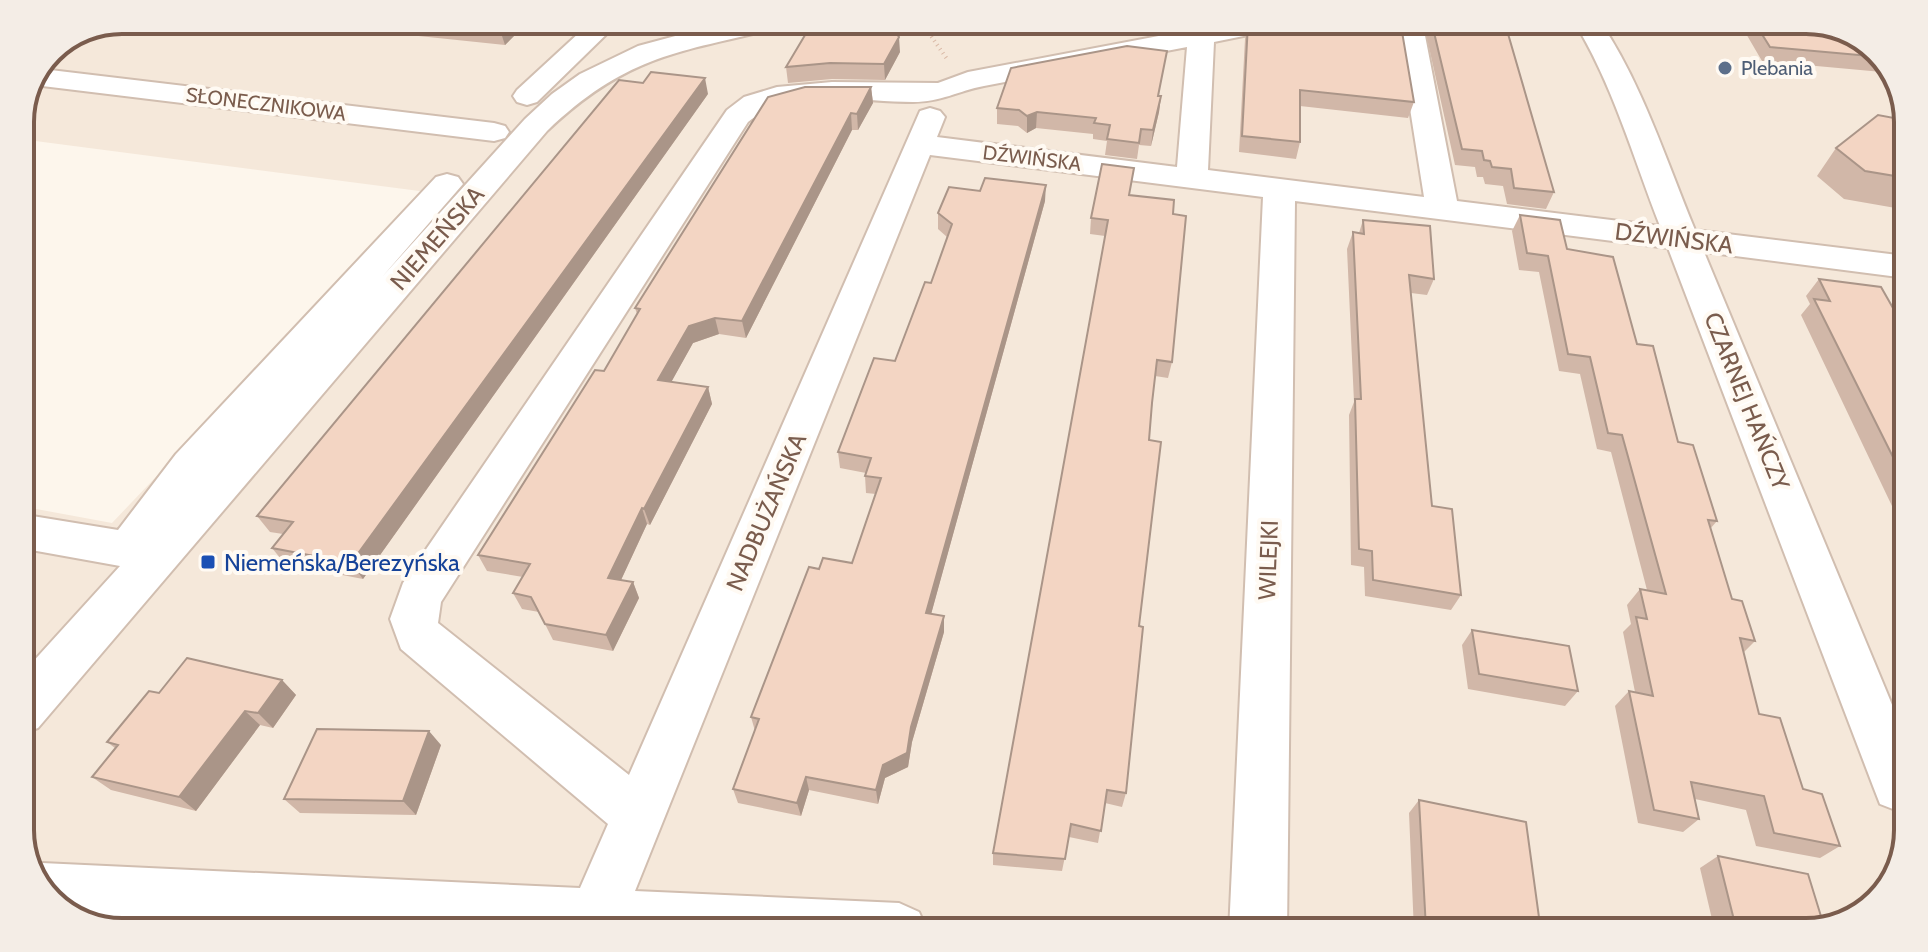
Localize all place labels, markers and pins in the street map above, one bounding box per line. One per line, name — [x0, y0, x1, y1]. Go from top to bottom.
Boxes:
place label: Plebania — [1741, 56, 1813, 80]
marker: Plebania — [1716, 59, 1734, 77]
place label: Niemeńska/Berezyńska — [224, 548, 460, 577]
marker: Niemeńska/Berezyńska — [199, 553, 217, 571]

